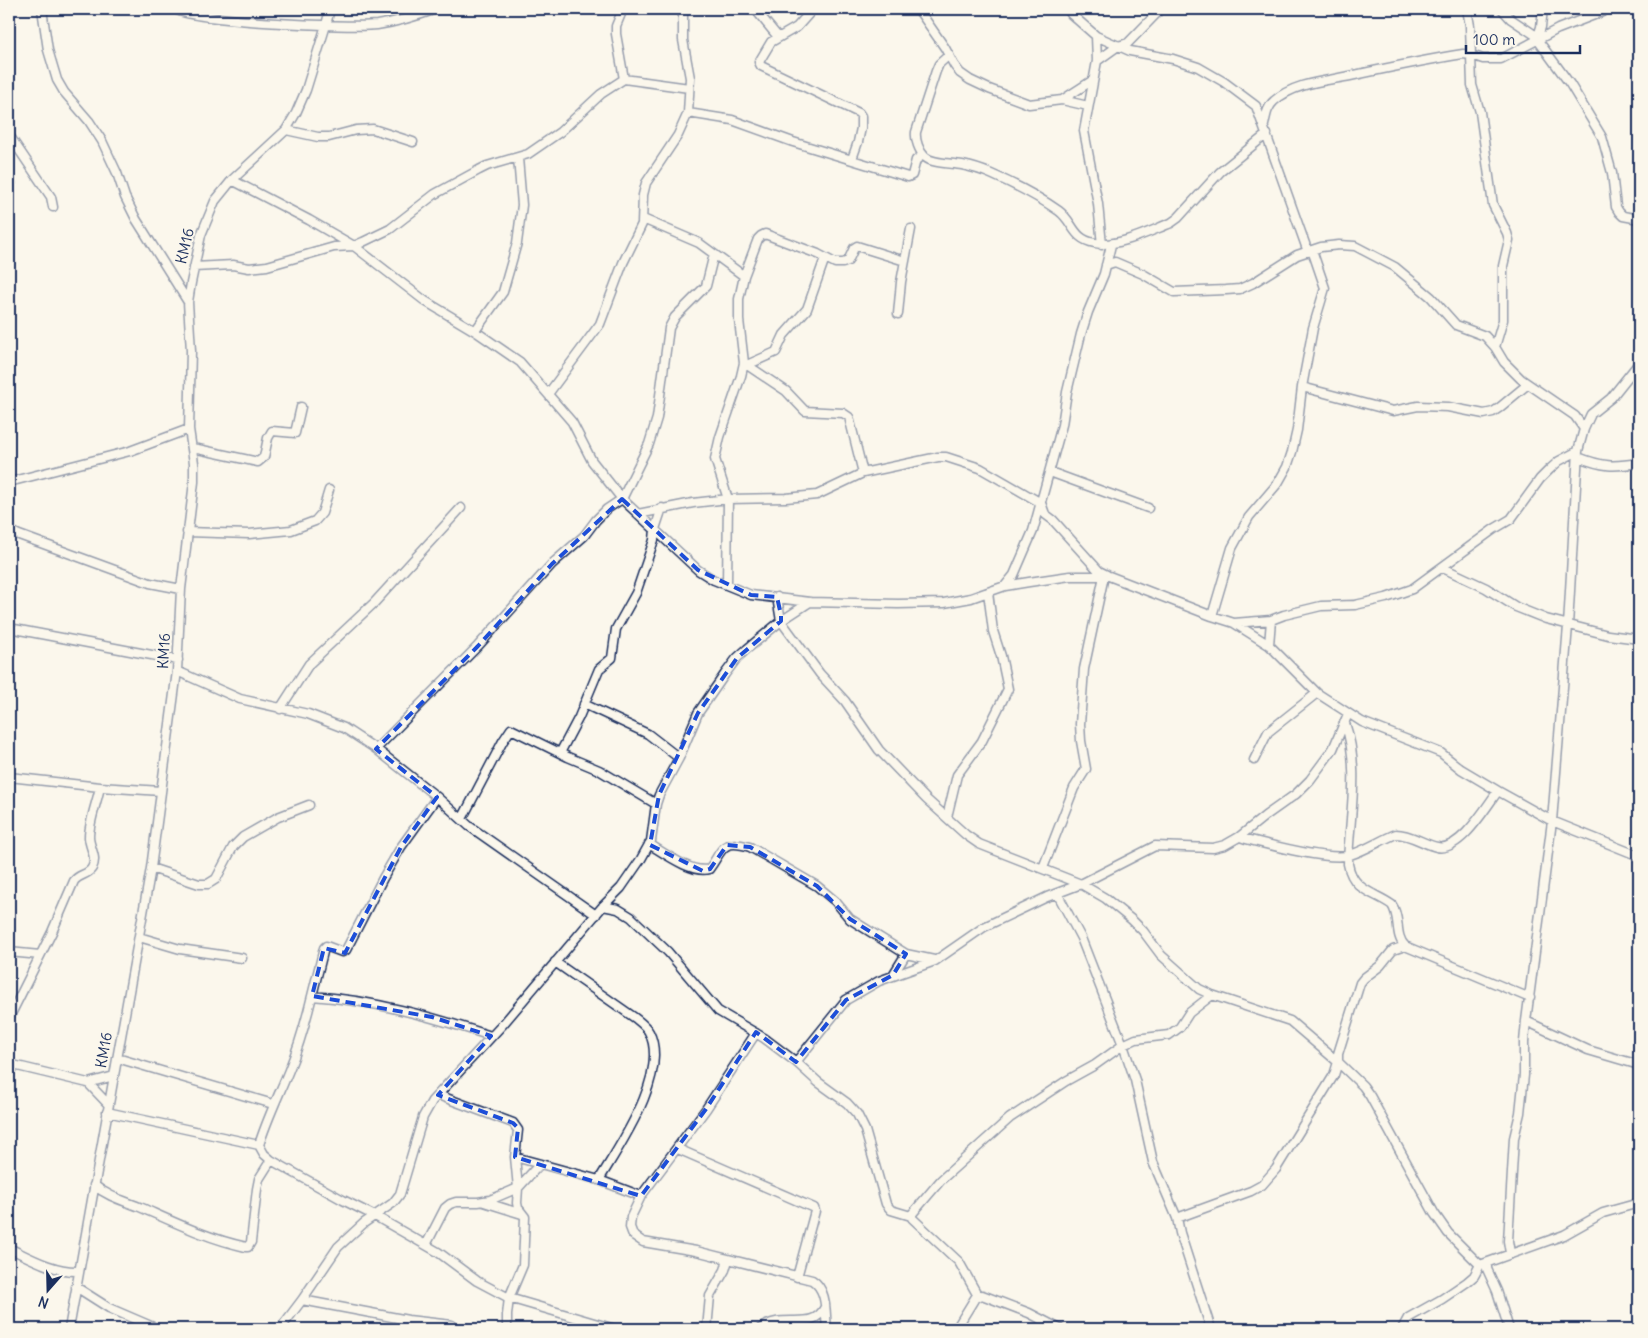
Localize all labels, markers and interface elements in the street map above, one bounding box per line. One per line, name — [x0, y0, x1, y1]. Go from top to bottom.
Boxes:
scale bar — [1466, 22, 1579, 54]
text: 100 m — [1473, 30, 1515, 49]
street label: KM16 — [171, 226, 198, 266]
street label: KM16 — [153, 632, 174, 669]
street label: KM16 — [91, 1031, 116, 1069]
north arrow — [22, 1266, 72, 1316]
text: N — [36, 1292, 51, 1312]

